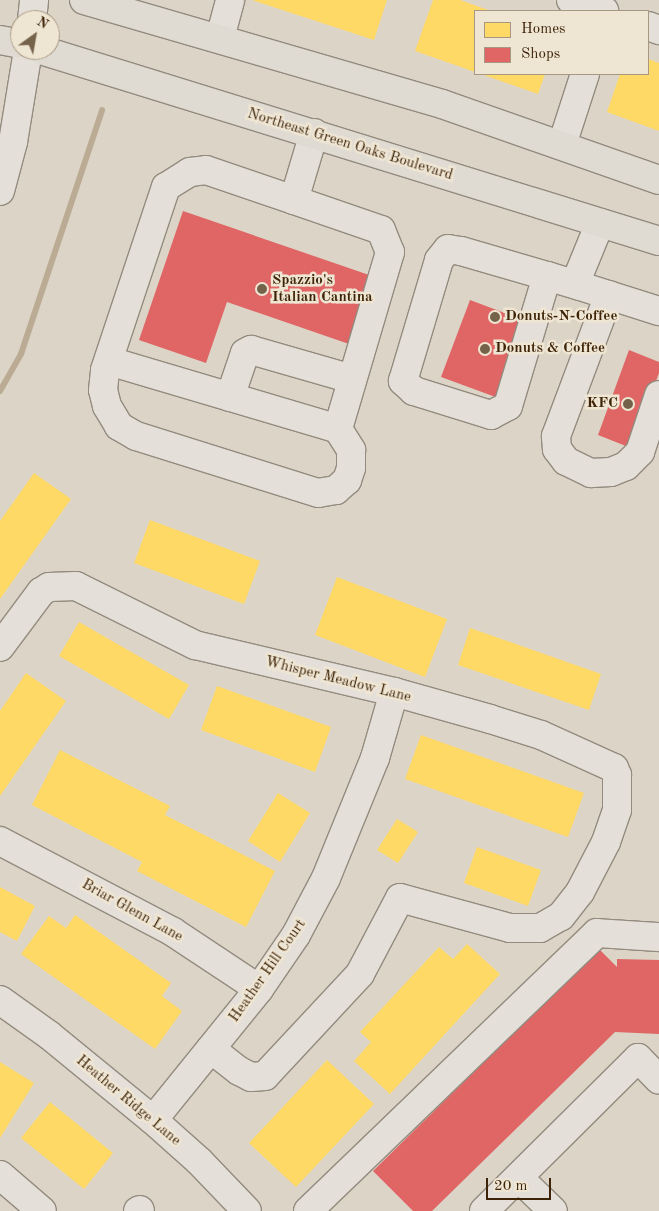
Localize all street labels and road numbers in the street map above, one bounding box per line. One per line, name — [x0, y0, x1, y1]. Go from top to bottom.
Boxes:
street label: Northeast Green Oaks Boulevard — [245, 105, 455, 185]
street label: Whisper Meadow Lane — [263, 653, 413, 707]
street label: Briar Glenn Lane — [78, 876, 186, 946]
street label: Heather Hill Court — [226, 916, 310, 1026]
street label: Heather Ridge Lane — [72, 1052, 184, 1150]

